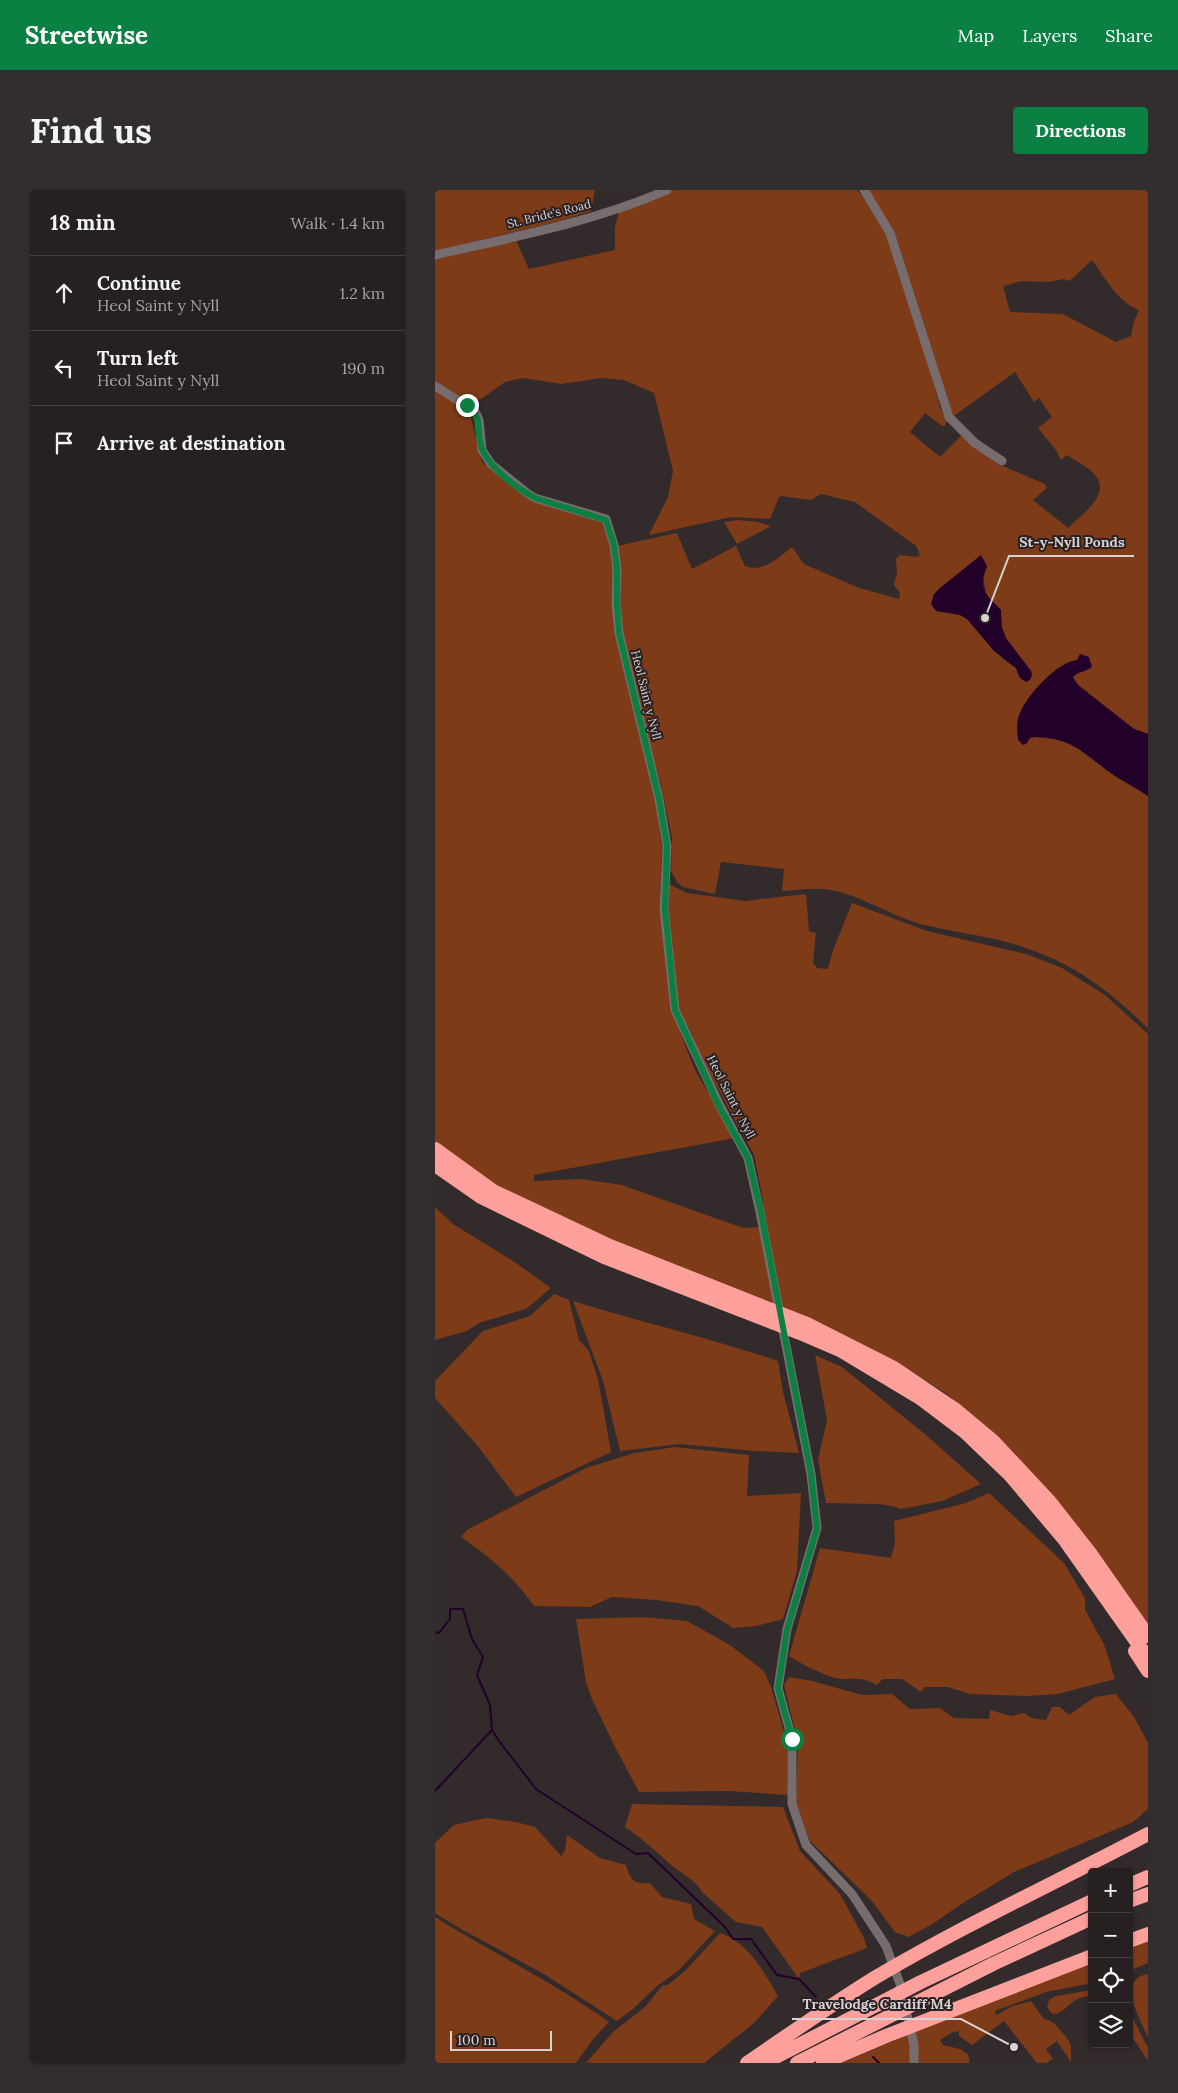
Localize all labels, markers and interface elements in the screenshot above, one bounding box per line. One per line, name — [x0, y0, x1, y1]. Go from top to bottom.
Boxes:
text: Streetwise — [25, 20, 148, 51]
text: Map — [958, 24, 994, 47]
text: Layers — [1022, 24, 1077, 47]
text: Share — [1105, 24, 1153, 47]
button: Directions — [1013, 107, 1148, 154]
text: Find us — [30, 108, 152, 153]
street label: St. Bride's Road — [505, 196, 592, 231]
text: 18 min — [50, 209, 116, 236]
text: Walk · 1.4 km — [291, 213, 385, 233]
text: Continue — [97, 271, 181, 295]
icon: ahead — [50, 279, 78, 307]
text: 1.2 km — [340, 283, 385, 303]
text: Heol Saint y Nyll — [97, 295, 219, 315]
text: Turn left — [97, 346, 178, 370]
icon: left — [50, 354, 78, 382]
text: 190 m — [341, 358, 385, 378]
text: Heol Saint y Nyll — [97, 370, 219, 390]
route end — [456, 394, 479, 417]
icon: arrive — [50, 429, 78, 457]
text: Arrive at destination — [97, 431, 286, 455]
callout: St-y-Nyll Ponds — [1009, 527, 1134, 556]
text: St-y-Nyll Ponds — [1019, 533, 1125, 551]
street label: Heol Saint y Nyll — [628, 649, 665, 741]
street label: Heol Saint y Nyll — [704, 1053, 759, 1141]
route start — [781, 1728, 804, 1751]
map controls — [1088, 1868, 1133, 2048]
button: + — [1088, 1868, 1133, 1913]
button: − — [1088, 1913, 1133, 1958]
button: locate — [1088, 1958, 1133, 2003]
callout: Travelodge Cardiff M4 — [792, 1990, 961, 2019]
text: Travelodge Cardiff M4 — [802, 1995, 952, 2013]
button: layers — [1088, 2003, 1133, 2048]
scale bar — [450, 2028, 553, 2051]
text: 100 m — [457, 2031, 496, 2049]

